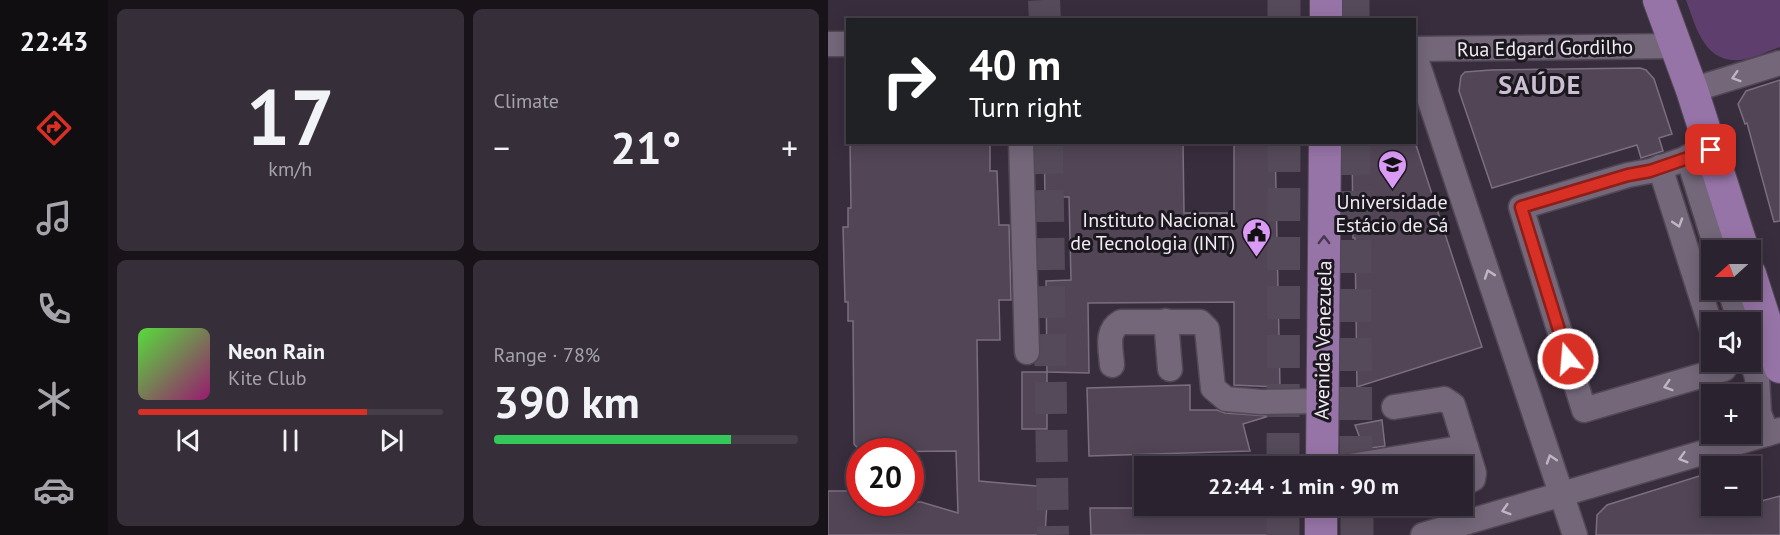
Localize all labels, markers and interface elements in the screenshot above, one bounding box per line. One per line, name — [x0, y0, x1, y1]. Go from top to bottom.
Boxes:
text: 22:43 — [20, 24, 88, 58]
street label: Rua Edgard Gordilho — [1457, 33, 1633, 63]
text: 40 m — [969, 37, 1061, 92]
icon: right — [870, 42, 948, 120]
text: 17 — [246, 66, 334, 167]
district label: SAÚDE — [1498, 68, 1582, 101]
one-way arrow — [1731, 70, 1742, 82]
text: Climate — [494, 88, 559, 114]
text: Turn right — [969, 90, 1082, 124]
icon: directions — [33, 107, 75, 149]
text: 21° — [610, 118, 681, 176]
pin — [1685, 124, 1736, 175]
text: − — [494, 126, 510, 169]
text: + — [781, 126, 798, 169]
icon: arrive — [1694, 133, 1727, 166]
school or university icon: Universidade Estácio de Sá — [1376, 148, 1408, 190]
text: km/h — [268, 156, 312, 182]
place label: Universidade Estácio de Sá — [1335, 189, 1449, 238]
icon: music — [33, 197, 75, 239]
place label: Instituto Nacional de Tecnologia (INT) — [1070, 207, 1235, 256]
public building icon: Instituto Nacional de Tecnologia (INT) — [1240, 216, 1272, 258]
one-way arrow — [1670, 217, 1683, 228]
one-way arrow — [1318, 236, 1330, 245]
north arrow — [1701, 240, 1761, 300]
map controls — [1701, 240, 1761, 516]
street label: Avenida Venezuela — [1309, 260, 1337, 420]
one-way arrow — [1484, 269, 1496, 280]
icon: phone — [33, 288, 75, 330]
button: sound — [1701, 312, 1761, 372]
position arrow — [1536, 327, 1600, 391]
text: Neon Rain — [228, 337, 325, 365]
text: Range · 78% — [494, 342, 600, 368]
text: Kite Club — [228, 365, 306, 391]
text: 390 km — [494, 372, 640, 430]
icon: climate — [33, 378, 75, 420]
one-way arrow — [1663, 379, 1674, 391]
button: + — [1701, 384, 1761, 444]
icon: previous — [172, 424, 205, 457]
icon: pause — [274, 424, 307, 457]
icon: next — [375, 424, 408, 457]
speed limit sign: 20 — [846, 438, 924, 516]
one-way arrow — [1679, 451, 1689, 463]
one-way arrow — [1546, 454, 1558, 465]
button: − — [1701, 456, 1761, 516]
icon: car — [33, 469, 75, 511]
text: 22:44 · 1 min · 90 m — [1208, 472, 1399, 500]
one-way arrow — [1501, 503, 1512, 515]

